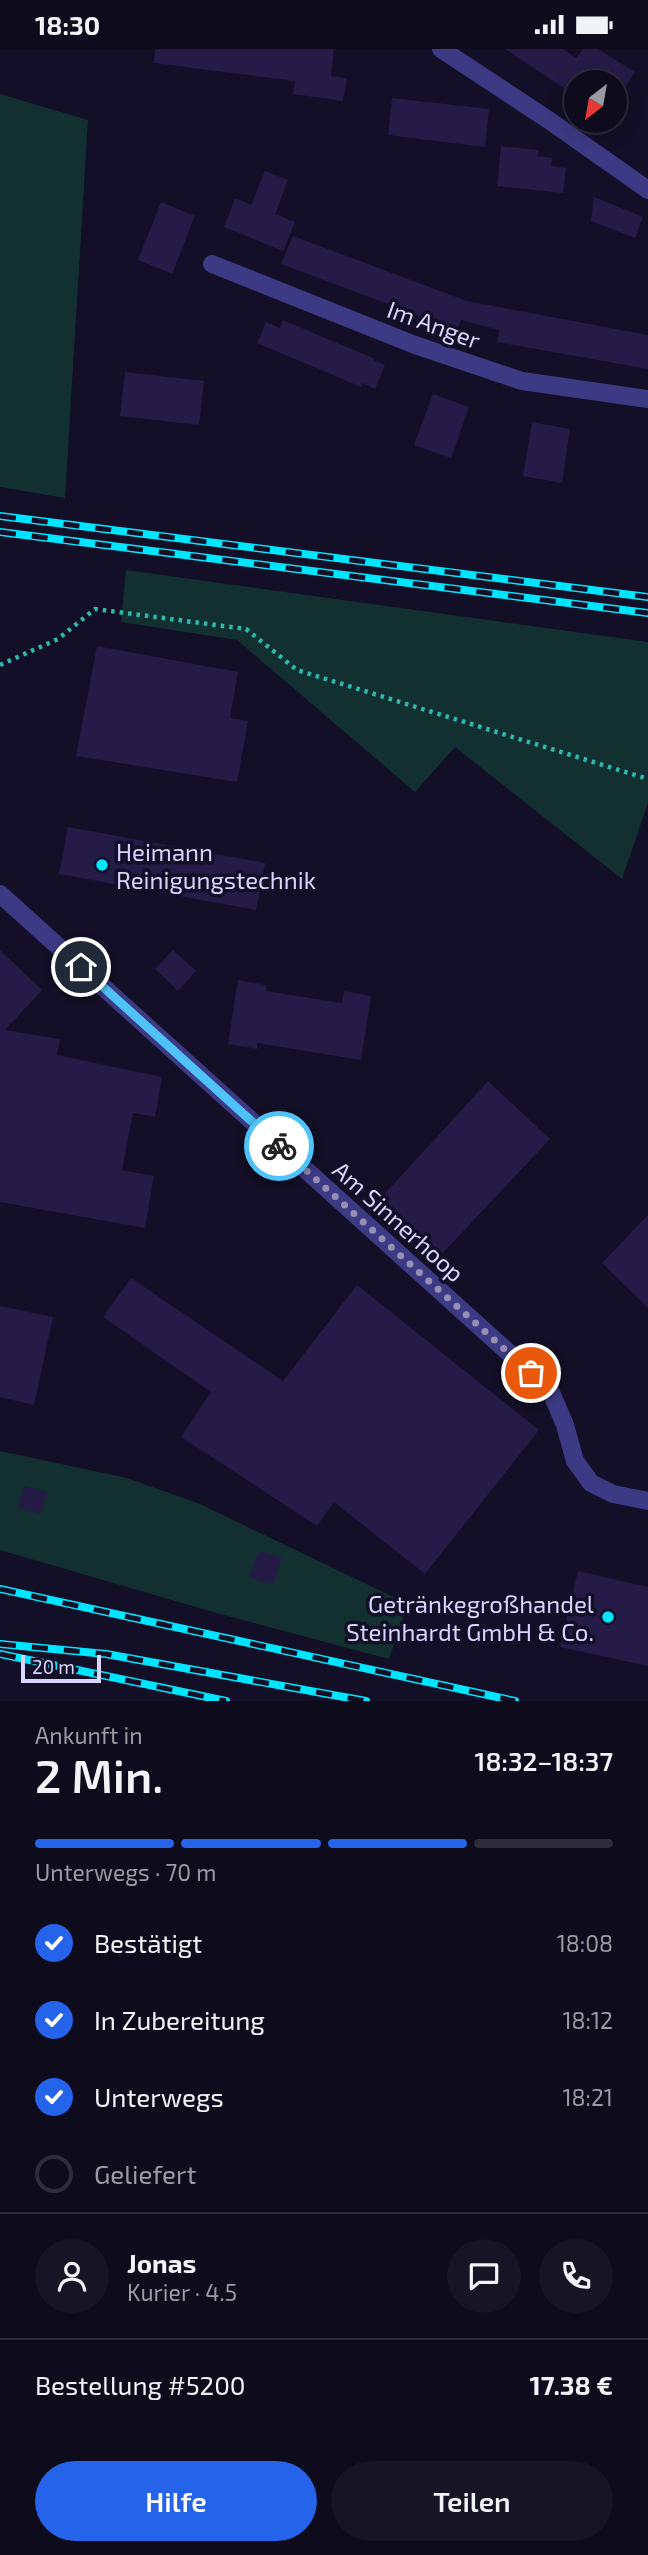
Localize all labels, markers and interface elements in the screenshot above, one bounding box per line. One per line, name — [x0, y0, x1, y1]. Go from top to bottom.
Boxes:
text: 18:30 — [35, 9, 100, 40]
north arrow — [564, 70, 626, 133]
map controls — [564, 70, 627, 133]
street label: Im Anger — [384, 294, 485, 354]
place label: Heimann Reinigungstechnik — [116, 837, 316, 894]
marker: Heimann Reinigungstechnik — [94, 857, 110, 873]
pin — [51, 937, 111, 997]
icon: home — [62, 948, 100, 986]
courier — [244, 1111, 314, 1181]
icon: bike — [260, 1127, 298, 1165]
street label: Am Sinnerhoop — [328, 1155, 470, 1287]
pin — [501, 1343, 561, 1403]
icon: bag — [512, 1354, 550, 1392]
place label: Getränkegroßhandel Steinhardt GmbH & Co. — [346, 1589, 594, 1646]
marker: Getränkegroßhandel Steinhardt GmbH & Co. — [600, 1609, 616, 1625]
scale bar — [21, 1652, 102, 1684]
text: 20 m — [32, 1655, 75, 1678]
text: Ankunft in — [35, 1721, 143, 1749]
text: 18:32–18:37 — [475, 1745, 613, 1776]
text: 2 Min. — [35, 1747, 163, 1802]
text: Unterwegs · 70 m — [35, 1858, 216, 1886]
icon: check — [35, 1924, 73, 1962]
text: Bestätigt — [94, 1927, 202, 1958]
text: 18:08 — [557, 1929, 613, 1957]
icon: check — [35, 2001, 73, 2039]
text: In Zubereitung — [94, 2004, 265, 2035]
text: 18:12 — [562, 2006, 613, 2034]
icon: check — [35, 2078, 73, 2116]
text: Unterwegs — [94, 2081, 224, 2112]
text: 18:21 — [562, 2083, 613, 2111]
text: Geliefert — [94, 2158, 196, 2189]
button: person — [35, 2239, 109, 2313]
button: chat — [447, 2239, 521, 2313]
button: phone — [539, 2239, 613, 2313]
text: Jonas — [127, 2247, 196, 2278]
text: Kurier · 4.5 — [127, 2278, 237, 2306]
text: Bestellung #5200 — [35, 2369, 246, 2400]
text: 17.38 € — [530, 2369, 613, 2400]
button: Hilfe — [35, 2461, 317, 2541]
button: Teilen — [331, 2461, 613, 2541]

